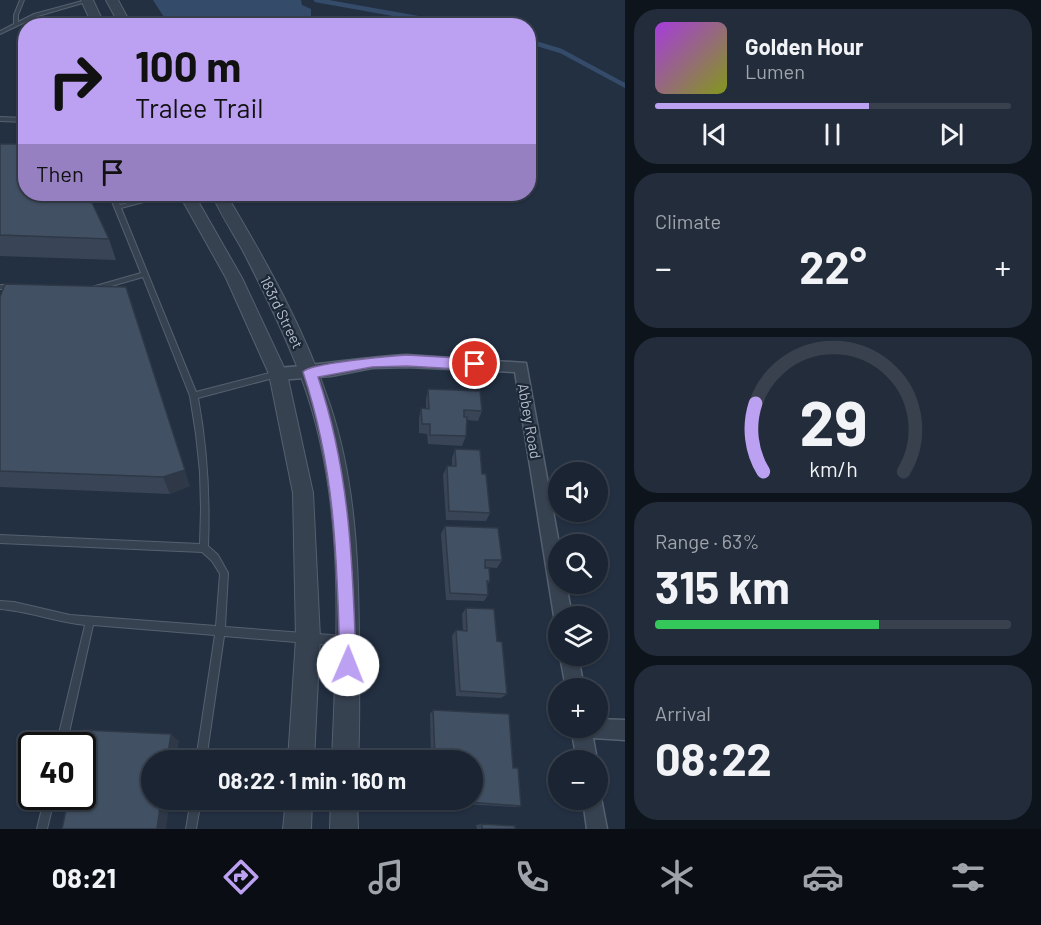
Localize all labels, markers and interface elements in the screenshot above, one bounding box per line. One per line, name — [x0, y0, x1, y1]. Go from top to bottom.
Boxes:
text: Golden Hour — [745, 33, 863, 59]
text: 100 m — [135, 40, 241, 90]
icon: right — [36, 42, 114, 120]
text: Lumen — [745, 59, 805, 83]
text: Tralee Trail — [135, 91, 264, 123]
icon: previous — [698, 118, 731, 151]
icon: pause — [816, 118, 849, 151]
icon: next — [935, 118, 968, 151]
icon: arrive — [96, 156, 129, 189]
text: Then — [36, 160, 84, 186]
text: Climate — [655, 209, 721, 233]
text: 22° — [799, 239, 867, 293]
text: − — [655, 247, 672, 287]
text: + — [994, 247, 1011, 287]
street label: 183rd Street — [257, 273, 307, 351]
pin — [449, 338, 500, 389]
icon: arrive — [458, 347, 491, 380]
street label: Abbey Road — [515, 382, 545, 460]
text: 29 — [799, 384, 867, 458]
text: km/h — [809, 456, 857, 481]
map controls — [548, 462, 608, 810]
button: sound — [548, 462, 608, 522]
text: Range · 63% — [655, 529, 759, 553]
button: search — [548, 534, 608, 594]
text: 315 km — [655, 559, 790, 613]
button: layers — [548, 606, 608, 666]
position arrow — [316, 633, 380, 697]
button: + — [548, 678, 608, 738]
text: Arrival — [655, 701, 711, 725]
text: 08:22 — [655, 731, 772, 785]
speed limit sign: 40 — [18, 732, 96, 810]
button: − — [548, 750, 608, 810]
text: 08:22 · 1 min · 160 m — [218, 767, 406, 793]
icon: directions — [220, 856, 262, 898]
icon: music — [365, 856, 407, 898]
icon: phone — [511, 856, 553, 898]
icon: climate — [656, 856, 698, 898]
icon: car — [802, 856, 844, 898]
icon: filters — [947, 856, 989, 898]
text: 08:21 — [52, 861, 116, 893]

